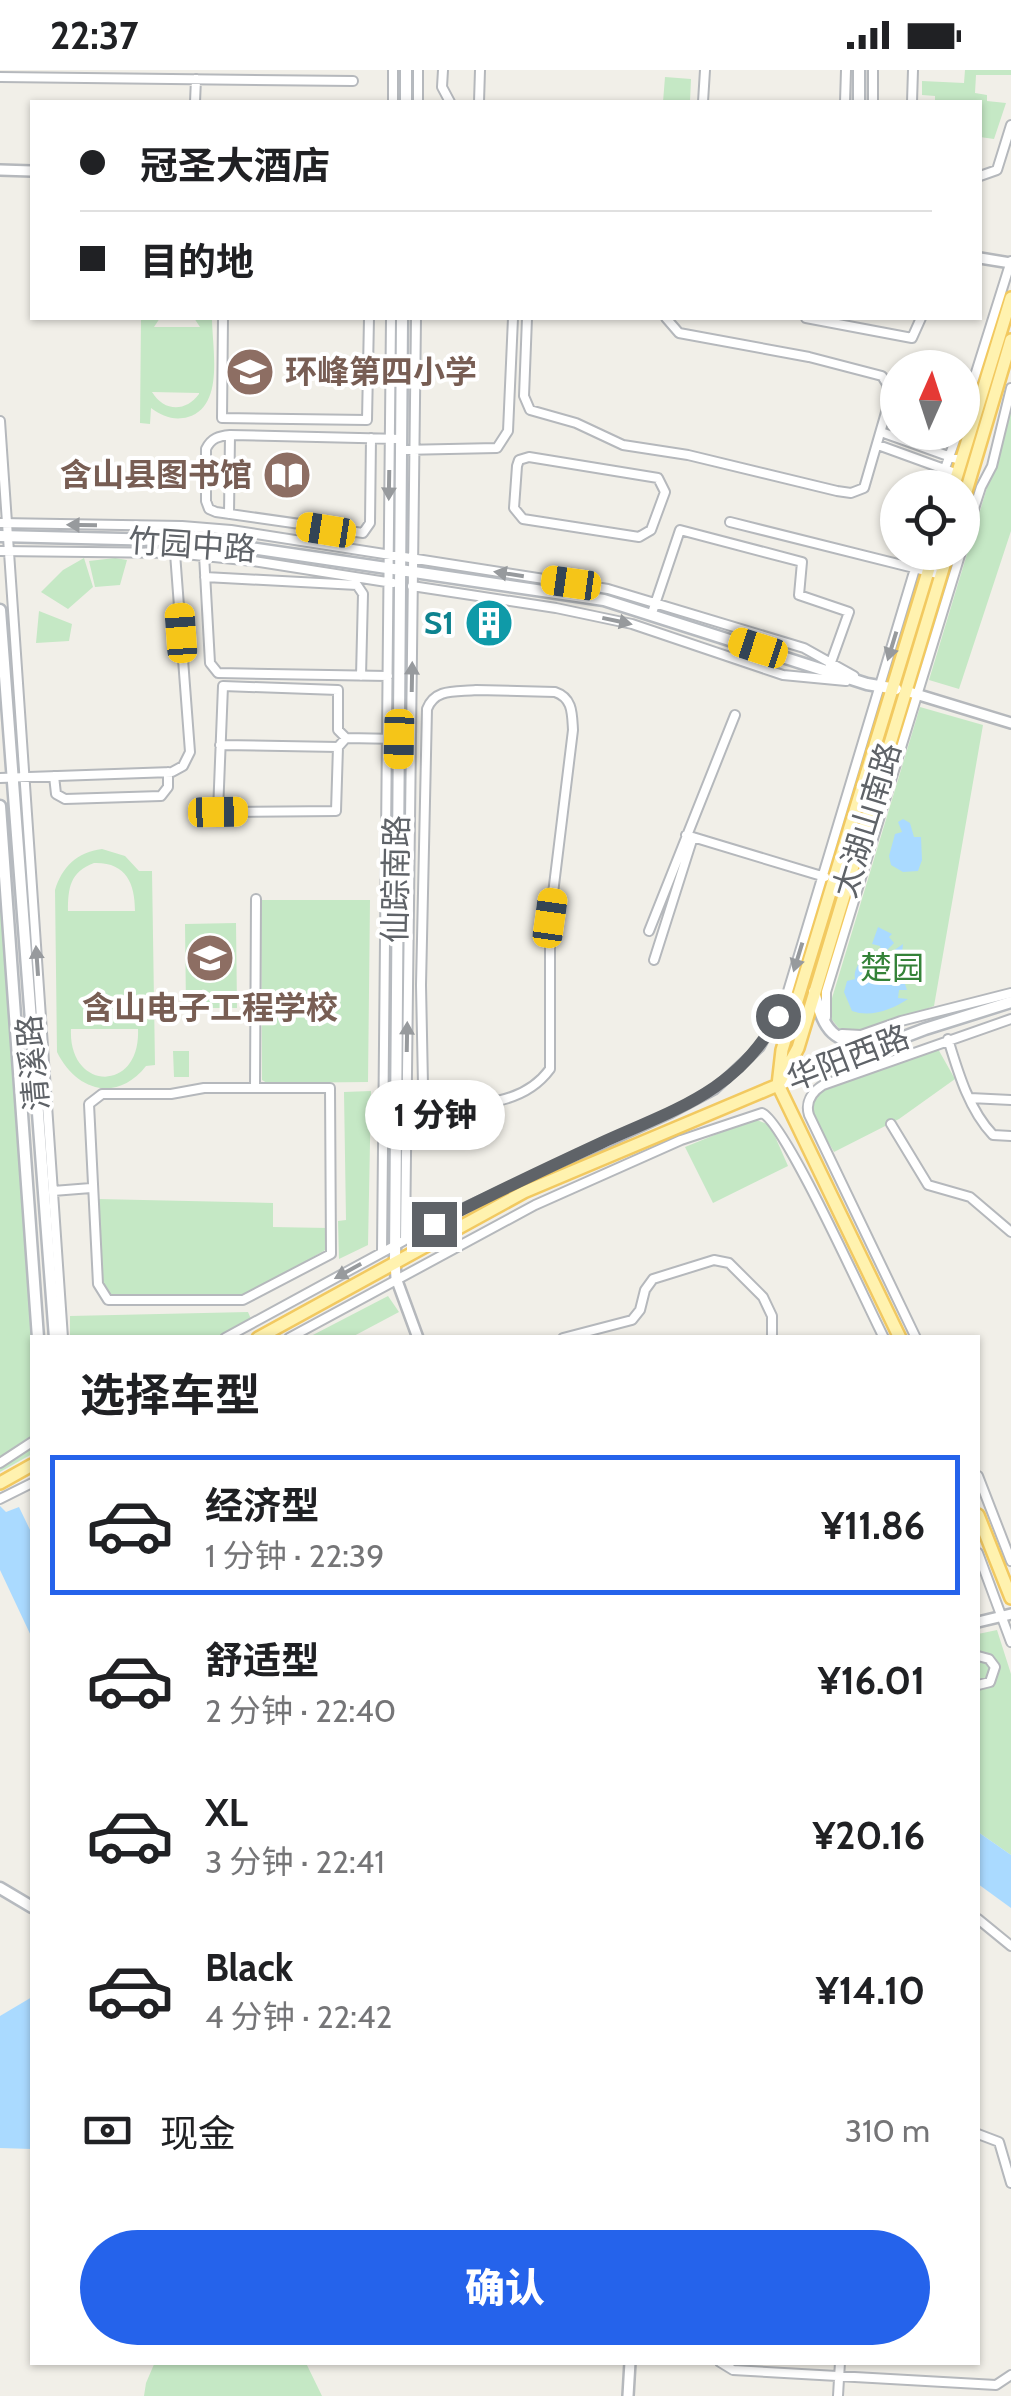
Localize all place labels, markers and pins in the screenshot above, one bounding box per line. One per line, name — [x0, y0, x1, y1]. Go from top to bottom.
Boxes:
school or university icon: 环峰第四小学 — [224, 346, 276, 398]
place label: 环峰第四小学 — [285, 352, 477, 391]
library icon: 含山县图书馆 — [261, 449, 313, 501]
place label: 含山县图书馆 — [60, 455, 252, 494]
building icon: S1 — [463, 597, 515, 649]
place label: S1 — [424, 603, 454, 642]
school or university icon: 含山电子工程学校 — [184, 932, 236, 984]
place label: 含山电子工程学校 — [82, 988, 338, 1027]

